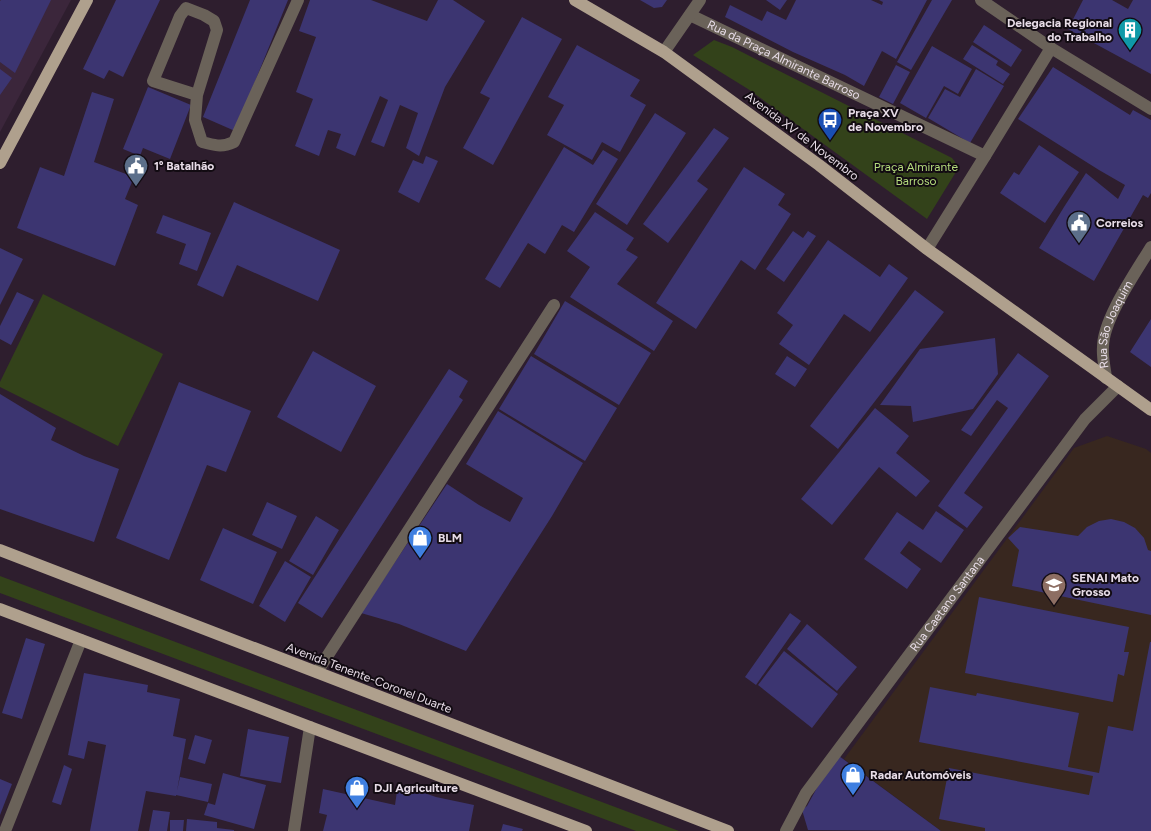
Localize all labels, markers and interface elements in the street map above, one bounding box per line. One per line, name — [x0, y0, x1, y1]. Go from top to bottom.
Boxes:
place label: Delegacia Regional do Trabalho — [1007, 16, 1112, 44]
street label: Rua da Praça Almirante Barroso — [705, 17, 863, 102]
building icon: Delegacia Regional do Trabalho — [1117, 17, 1143, 51]
street label: Avenida XV de Novembro — [743, 89, 862, 183]
place label: Praça XV de Novembro — [848, 106, 923, 134]
bus stop icon: Praça XV de Novembro — [817, 107, 843, 141]
public building icon: 1º Batalhão — [123, 153, 149, 187]
place label: 1º Batalhão — [154, 159, 214, 173]
park label: Praça Almirante Barroso — [874, 160, 959, 188]
public building icon: Correios — [1066, 210, 1092, 244]
place label: Correios — [1096, 216, 1144, 230]
street label: Rua São Joaquim — [1096, 278, 1136, 370]
shop icon: BLM — [407, 525, 433, 559]
place label: BLM — [438, 531, 462, 545]
street label: Rua Caetano Santana — [907, 553, 987, 654]
place label: SENAI Mato Grosso — [1072, 571, 1139, 599]
school or university icon: SENAI Mato Grosso — [1041, 572, 1067, 606]
street label: Avenida Tenente-Coronel Duarte — [284, 640, 454, 716]
shop icon: Radar Automóveis — [840, 762, 866, 796]
place label: Radar Automóveis — [870, 768, 972, 782]
shop icon: DJI Agriculture — [344, 775, 370, 809]
place label: DJI Agriculture — [374, 781, 458, 795]

